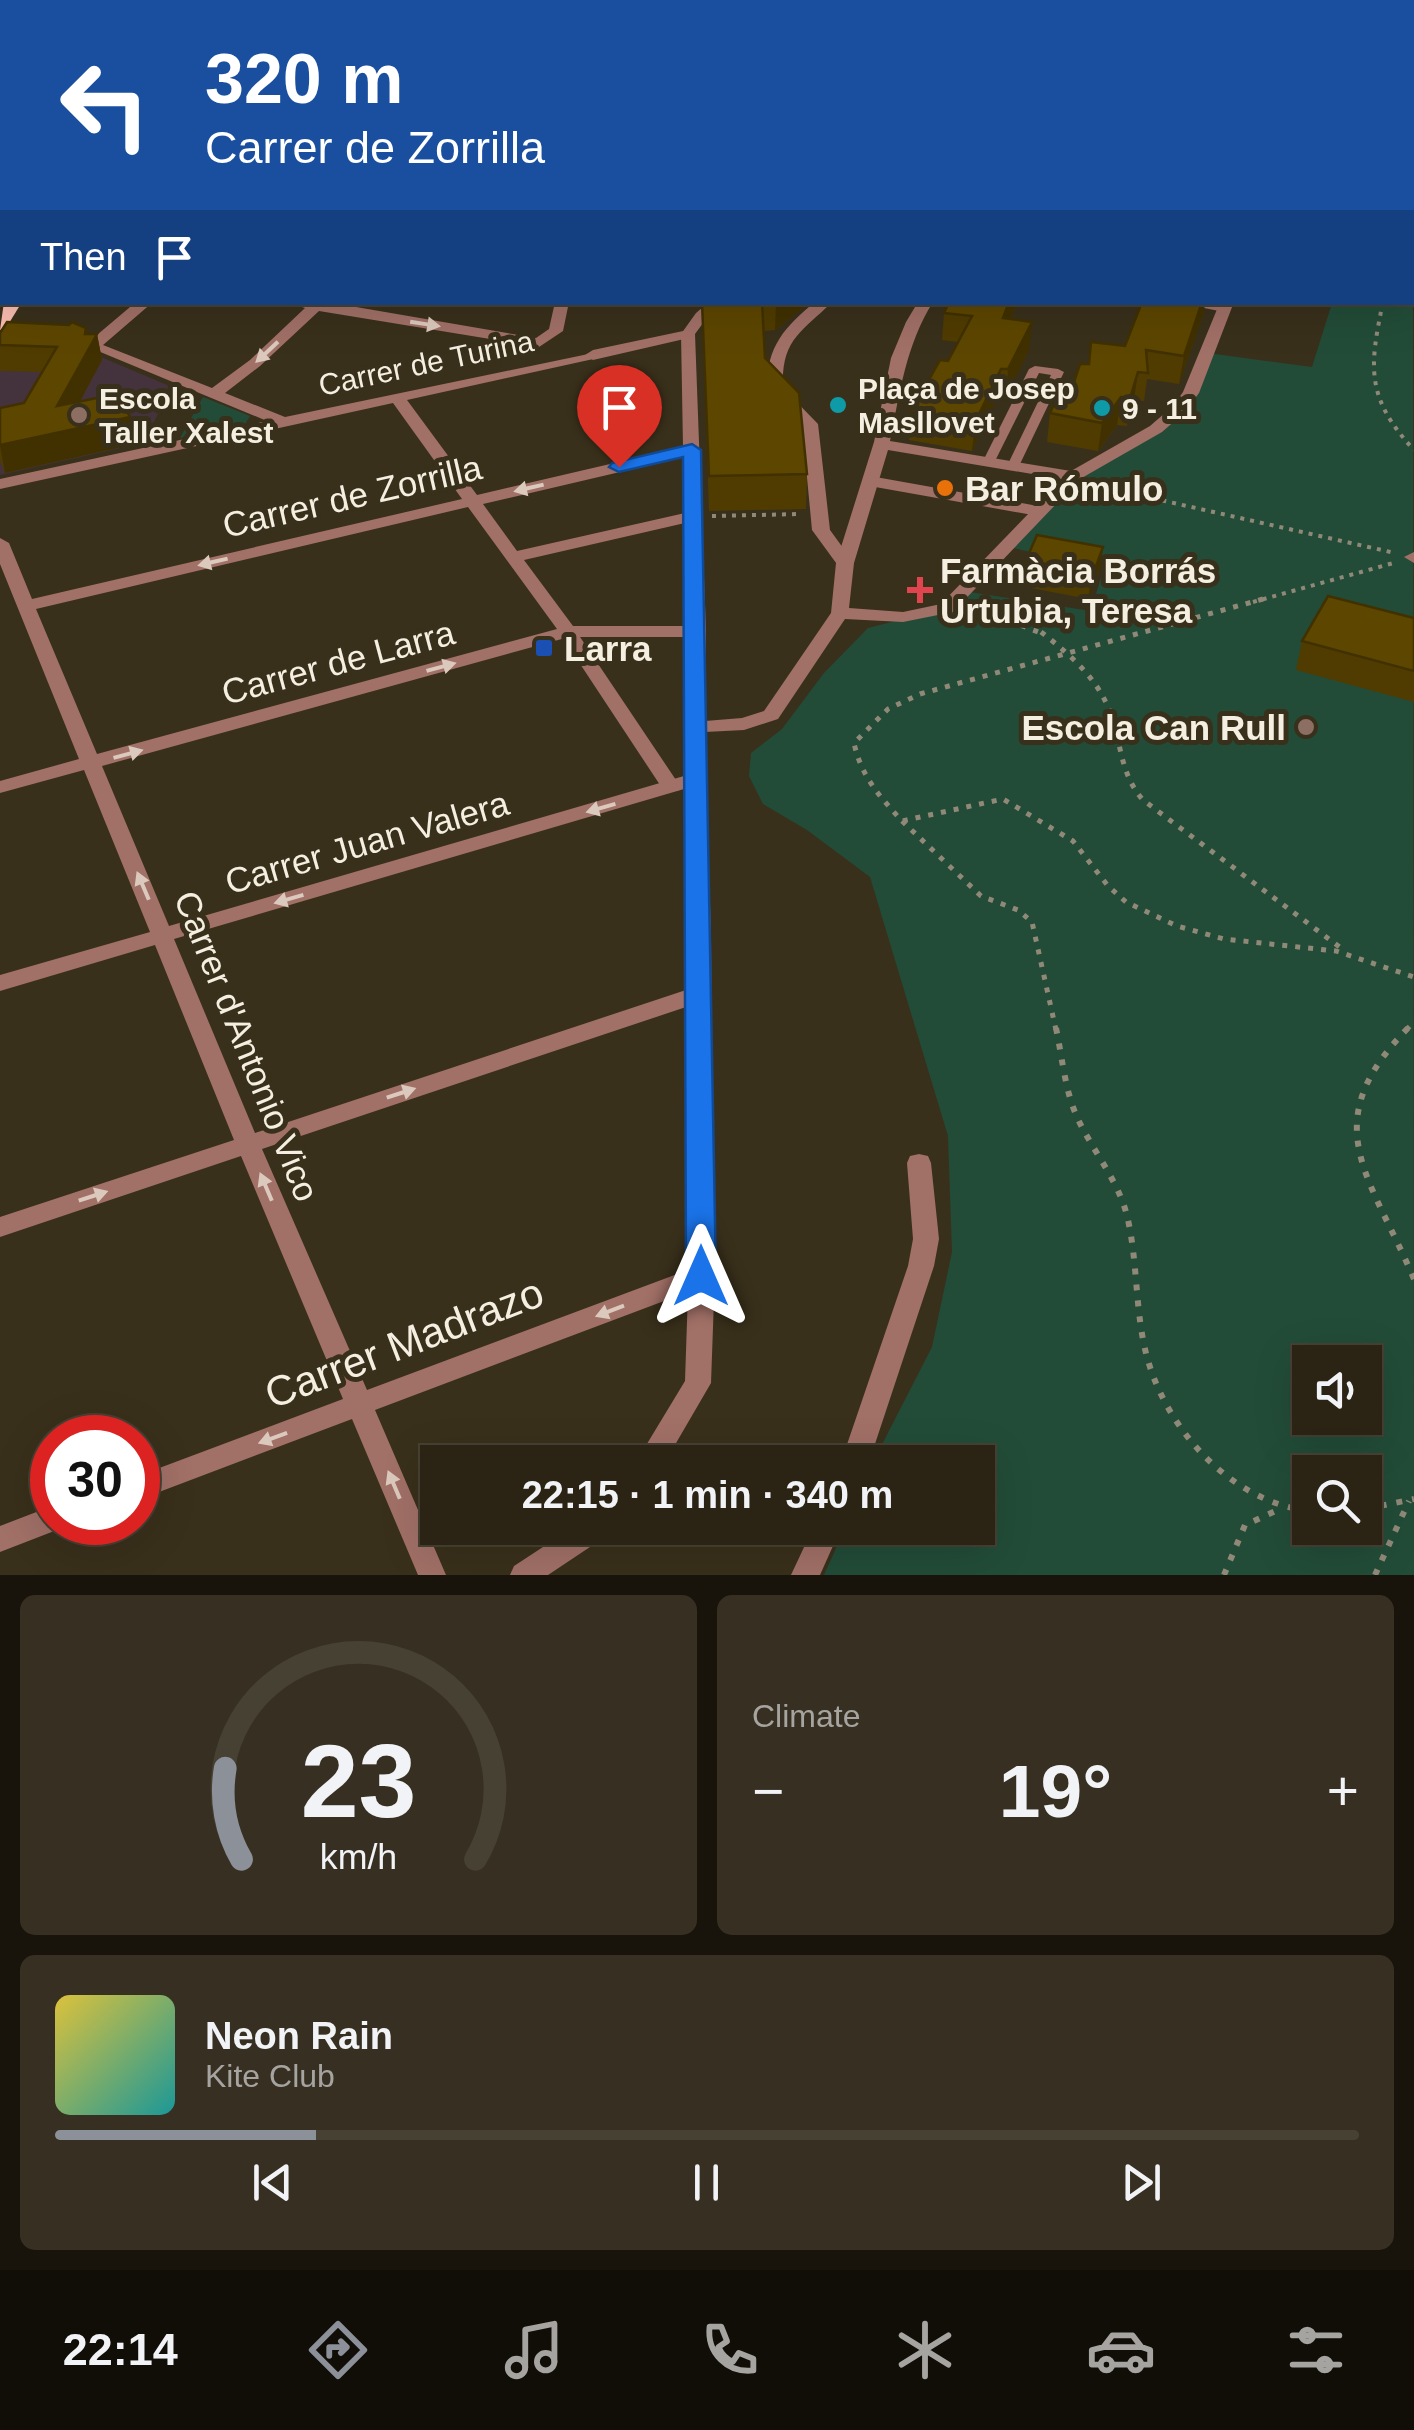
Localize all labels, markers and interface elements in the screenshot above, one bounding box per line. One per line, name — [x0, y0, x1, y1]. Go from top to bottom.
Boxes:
icon: left — [40, 40, 170, 170]
text: 320 m — [205, 40, 403, 118]
text: Carrer de Zorrilla — [205, 122, 545, 173]
icon: arrive — [147, 230, 202, 285]
text: Then — [40, 236, 127, 278]
one-way arrow — [410, 317, 441, 332]
street label: Carrer de Turina — [316, 324, 537, 402]
one-way arrow — [255, 340, 279, 363]
pin — [577, 365, 662, 468]
place label: Plaça de Josep Masllovet — [858, 372, 1075, 439]
icon: arrive — [592, 380, 647, 435]
place label: Escola Taller Xalest — [99, 382, 274, 449]
place label: 9 - 11 — [1122, 392, 1197, 425]
marker: Plaça de Josep Masllovet — [827, 394, 849, 416]
marker: 9 - 11 — [1091, 397, 1113, 419]
marker: Escola Taller Xalest — [68, 404, 90, 426]
street label: Carrer de Zorrilla — [219, 447, 486, 545]
place label: Bar Rómulo — [965, 469, 1163, 508]
marker: Bar Rómulo — [934, 477, 956, 499]
one-way arrow — [513, 481, 544, 496]
place label: Farmàcia Borrás Urtubia, Teresa — [940, 551, 1216, 630]
one-way arrow — [197, 555, 228, 570]
marker: Farmàcia Borrás Urtubia, Teresa — [909, 579, 931, 601]
street label: Carrer de Larra — [217, 612, 459, 712]
place label: Larra — [564, 629, 652, 668]
marker: Larra — [533, 637, 555, 659]
one-way arrow — [427, 659, 457, 674]
place label: Escola Can Rull — [1021, 708, 1286, 747]
marker: Escola Can Rull — [1295, 716, 1317, 738]
one-way arrow — [113, 745, 144, 761]
street label: Carrer Juan Valera — [221, 783, 514, 901]
one-way arrow — [585, 801, 615, 816]
one-way arrow — [135, 871, 151, 901]
street label: Carrer d'Antonio Vico — [167, 885, 327, 1207]
one-way arrow — [273, 892, 303, 907]
one-way arrow — [386, 1085, 416, 1100]
one-way arrow — [258, 1172, 274, 1202]
one-way arrow — [78, 1188, 108, 1203]
position arrow — [649, 1224, 753, 1328]
street label: Carrer Madrazo — [258, 1268, 550, 1418]
one-way arrow — [594, 1304, 624, 1319]
map controls — [1292, 1345, 1382, 1545]
button: sound — [1292, 1345, 1382, 1435]
speed limit sign: 30 — [30, 1415, 160, 1545]
one-way arrow — [257, 1431, 287, 1446]
button: search — [1292, 1455, 1382, 1545]
one-way arrow — [386, 1470, 402, 1500]
text: 22:15 · 1 min · 340 m — [522, 1474, 893, 1516]
text: Climate — [752, 1698, 860, 1734]
text: 23 — [301, 1723, 416, 1839]
text: 19° — [999, 1749, 1112, 1833]
text: − — [752, 1760, 784, 1822]
text: + — [1327, 1760, 1359, 1822]
text: km/h — [320, 1837, 397, 1877]
text: Neon Rain — [205, 2015, 393, 2057]
text: Kite Club — [205, 2058, 335, 2094]
icon: previous — [245, 2155, 300, 2210]
icon: pause — [679, 2155, 734, 2210]
icon: next — [1114, 2155, 1169, 2210]
icon: directions — [303, 2315, 373, 2385]
icon: music — [499, 2315, 569, 2385]
icon: phone — [695, 2315, 765, 2385]
icon: climate — [890, 2315, 960, 2385]
icon: car — [1086, 2315, 1156, 2385]
icon: filters — [1281, 2315, 1351, 2385]
text: 22:14 — [63, 2324, 178, 2375]

